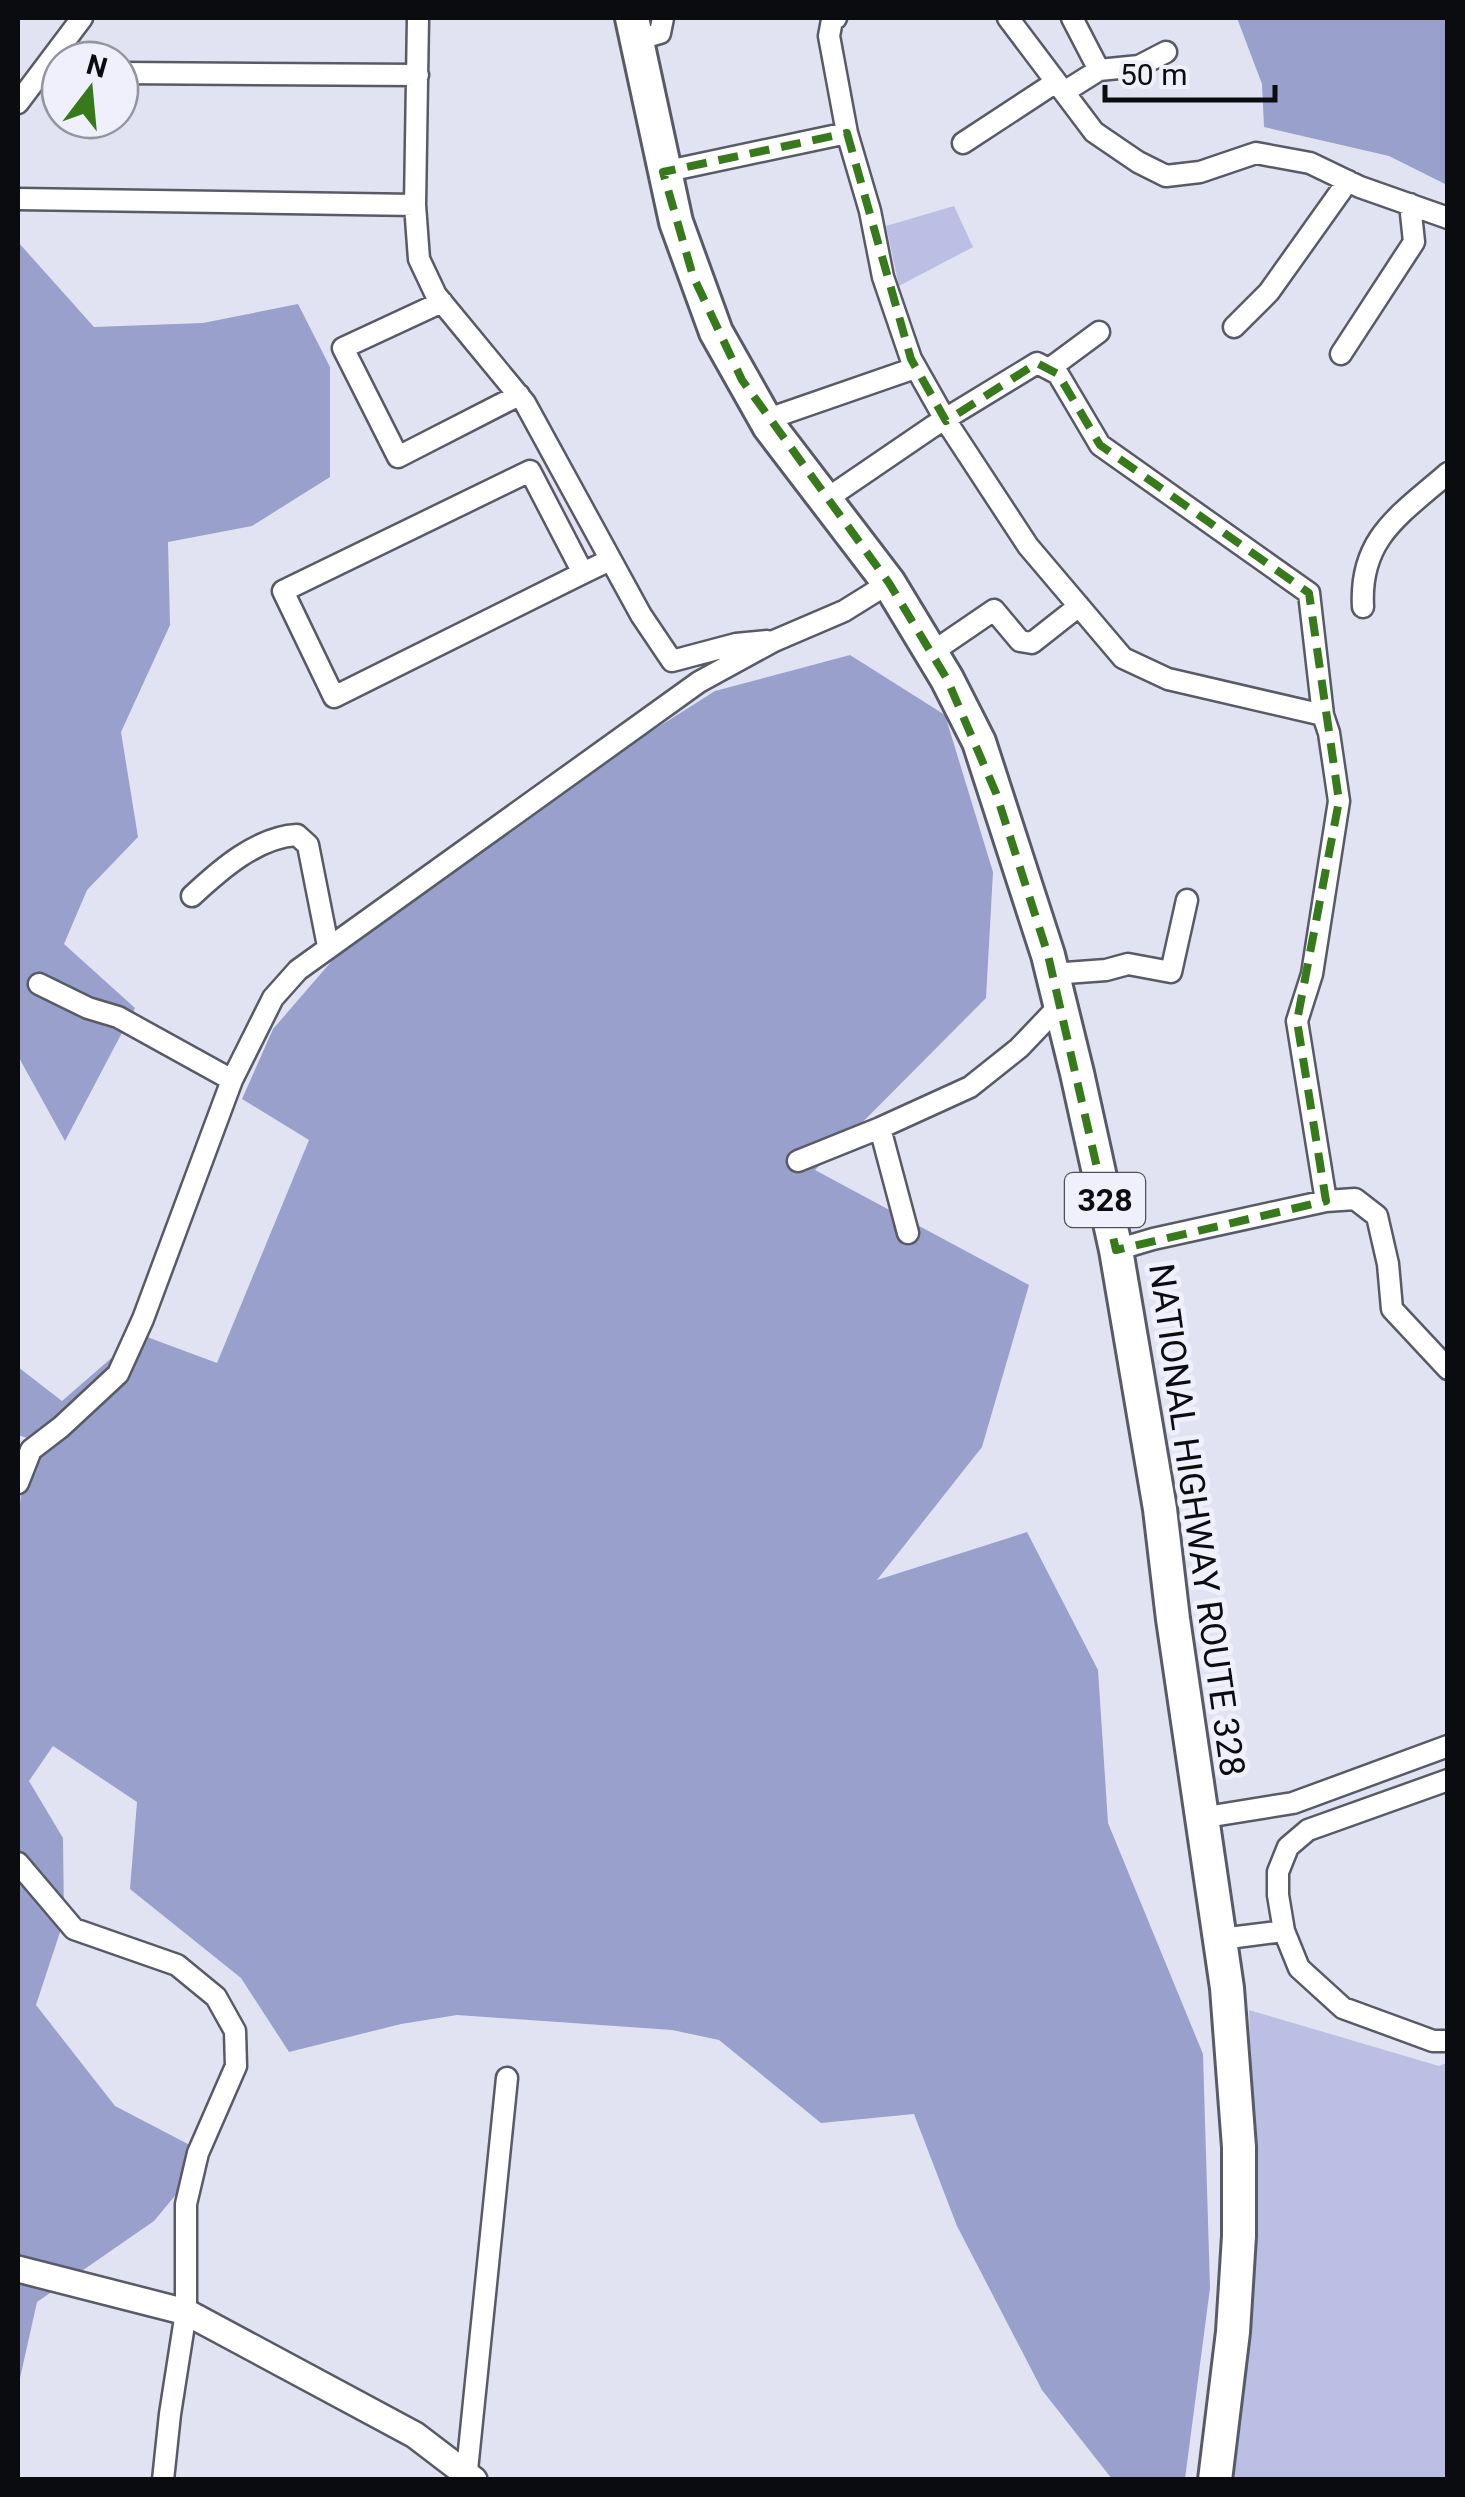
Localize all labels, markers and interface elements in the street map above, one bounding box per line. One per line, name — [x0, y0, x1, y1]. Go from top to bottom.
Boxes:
north arrow — [40, 40, 140, 140]
scale bar — [1105, 40, 1275, 102]
text: N — [83, 48, 111, 85]
text: 50 m — [1120, 57, 1187, 92]
road number: 328 — [1065, 1173, 1145, 1227]
street label: NATIONAL HIGHWAY ROUTE 328 — [1140, 1261, 1253, 1779]

